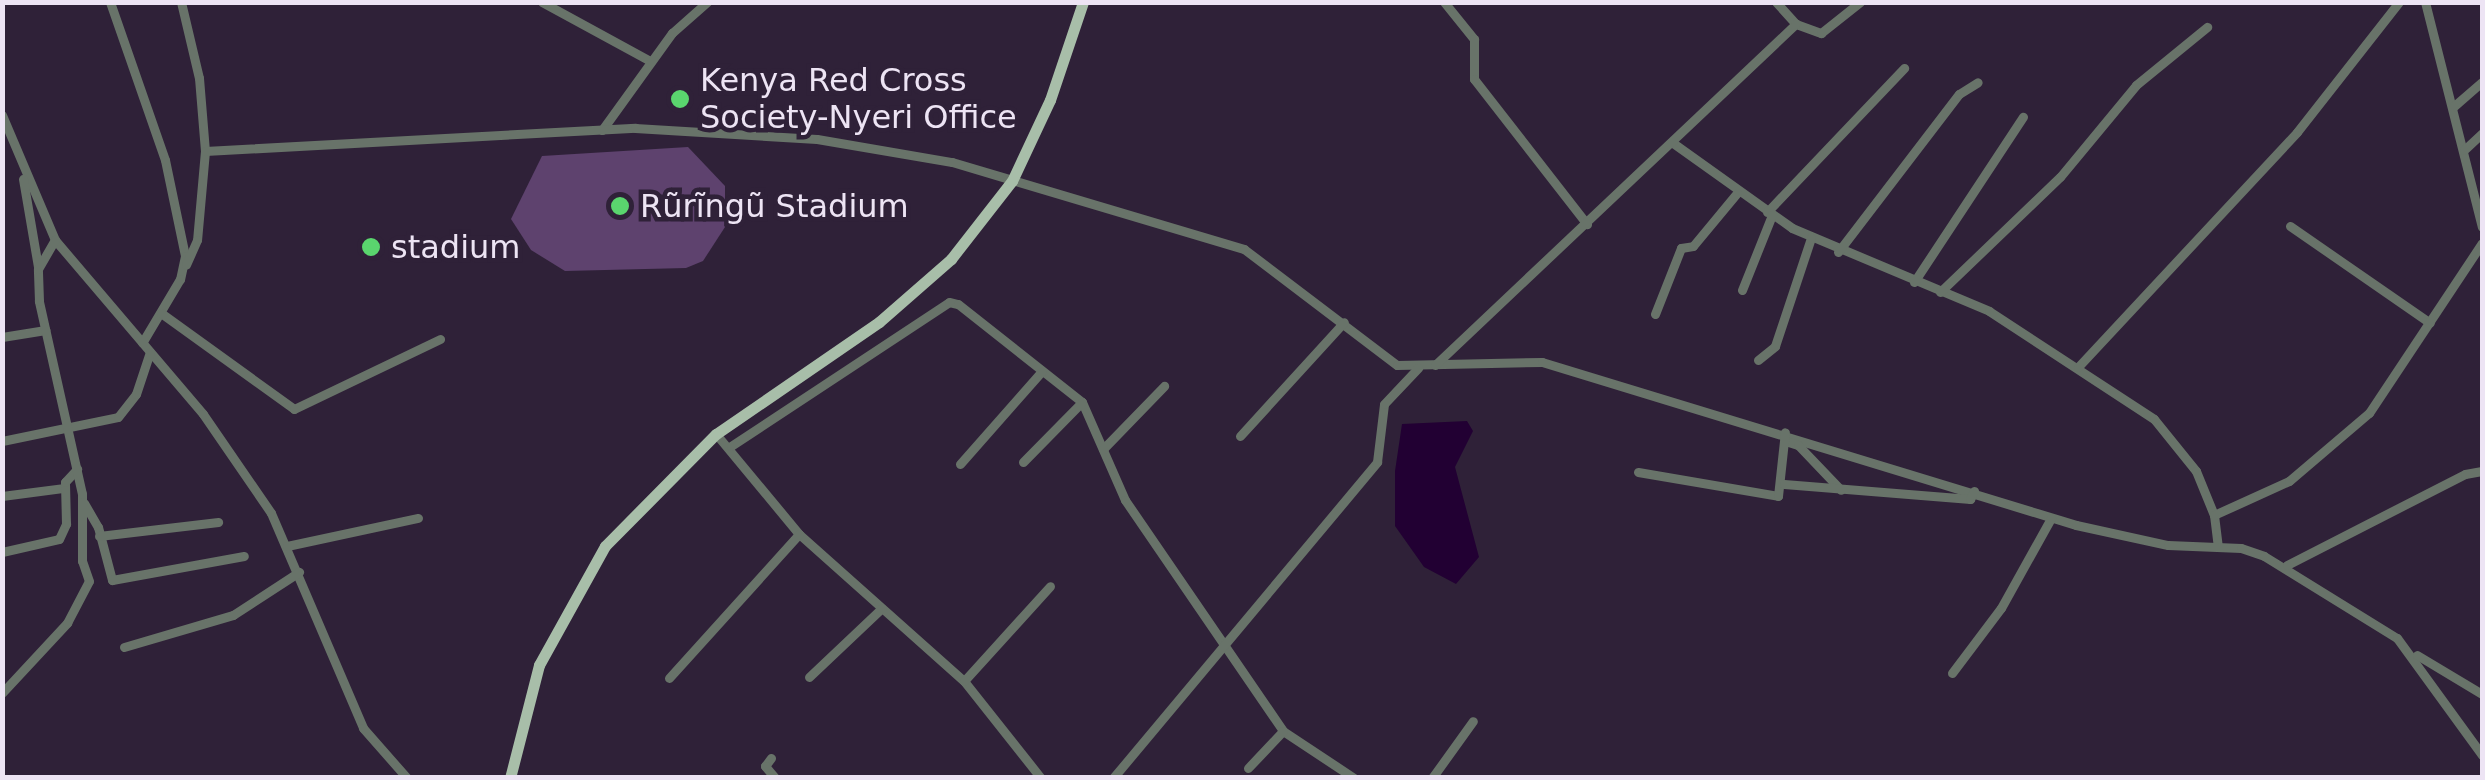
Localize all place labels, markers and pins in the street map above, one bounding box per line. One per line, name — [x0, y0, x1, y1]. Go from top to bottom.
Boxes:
place label: Kenya Red Cross Society-Nyeri Office — [700, 62, 1017, 137]
marker: Kenya Red Cross Society-Nyeri Office — [669, 88, 691, 110]
place label: Rũrĩngũ Stadium — [640, 187, 909, 225]
marker: Rũrĩngũ Stadium — [609, 195, 631, 217]
place label: stadium — [391, 228, 520, 266]
marker: stadium — [360, 236, 382, 258]

